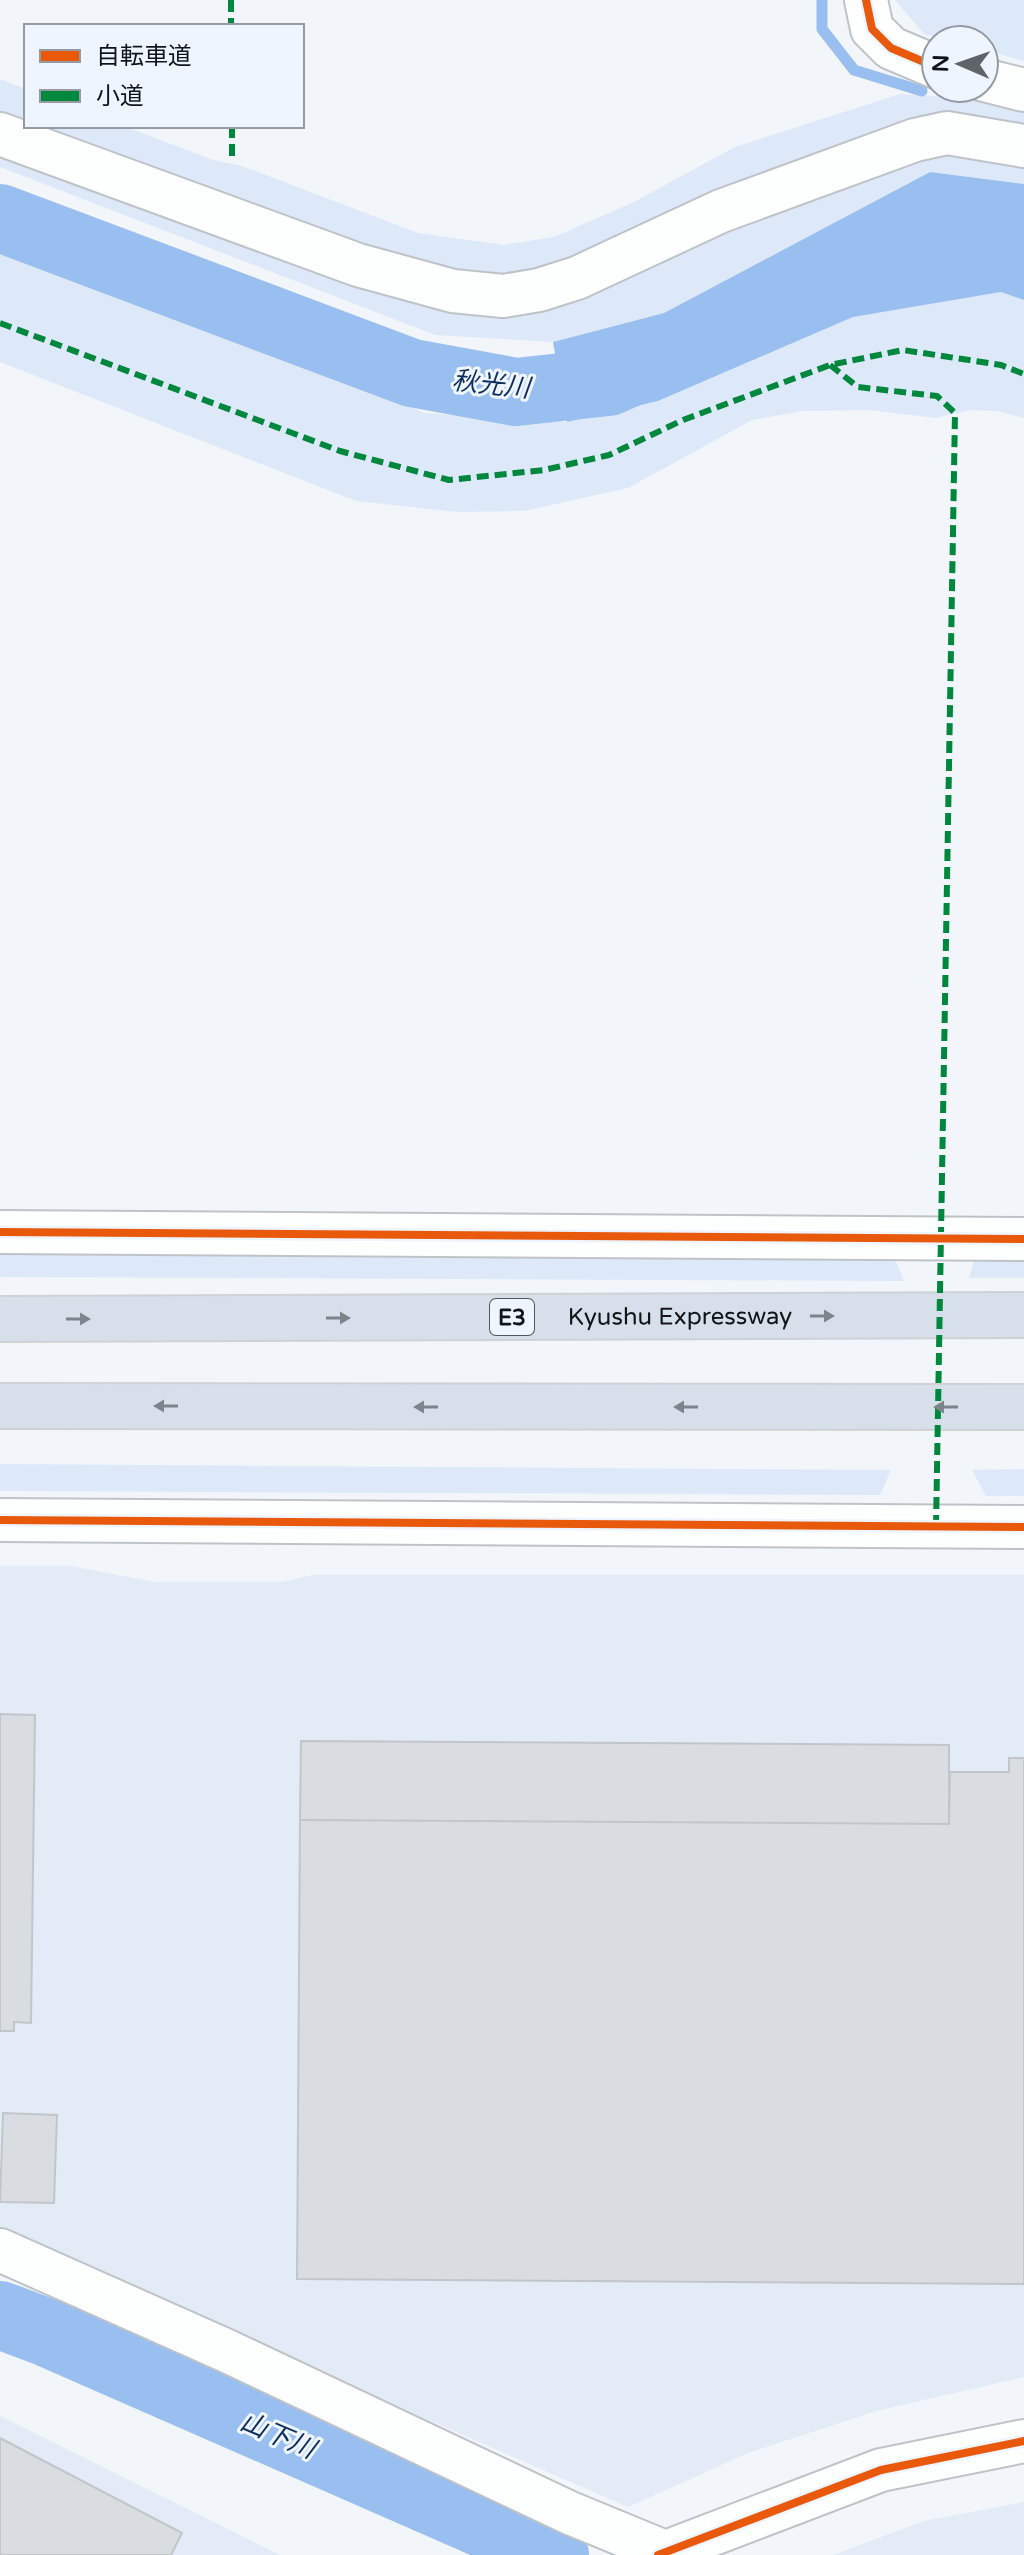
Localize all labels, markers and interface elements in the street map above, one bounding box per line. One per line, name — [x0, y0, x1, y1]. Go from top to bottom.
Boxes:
legend — [24, 24, 304, 128]
north arrow — [920, 24, 1000, 104]
text: 自転車道 — [96, 42, 192, 71]
text: N — [928, 54, 954, 73]
text: 小道 — [96, 82, 144, 111]
water label: 秋光川 — [451, 365, 534, 404]
road number: E3 — [490, 1299, 534, 1335]
street label: Kyushu Expressway — [568, 1302, 792, 1332]
one-way arrow — [810, 1310, 835, 1322]
one-way arrow — [326, 1312, 351, 1324]
one-way arrow — [66, 1313, 91, 1325]
one-way arrow — [153, 1400, 178, 1413]
one-way arrow — [413, 1401, 438, 1413]
one-way arrow — [673, 1401, 698, 1413]
one-way arrow — [933, 1401, 958, 1413]
water label: 山下川 — [236, 2406, 323, 2466]

